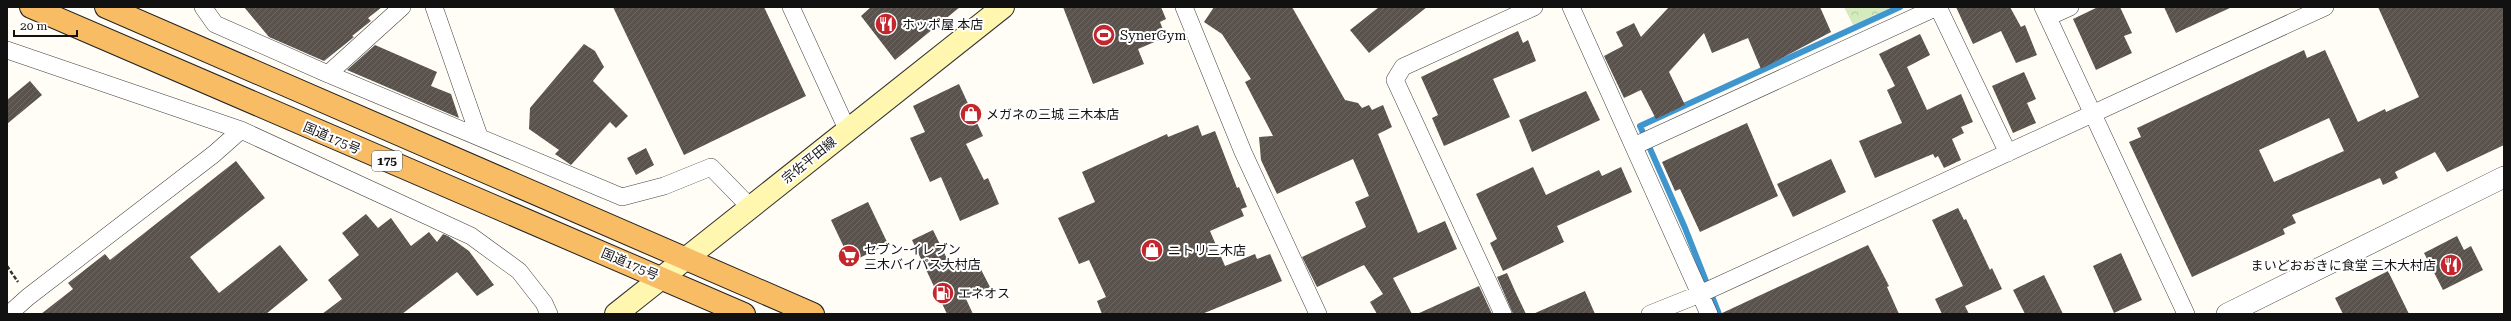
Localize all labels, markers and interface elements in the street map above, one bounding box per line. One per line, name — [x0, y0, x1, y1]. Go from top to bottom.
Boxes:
restaurant icon: ホッポ屋 本店 — [873, 11, 899, 37]
scale bar — [14, 12, 77, 38]
place label: ホッポ屋 本店 — [902, 17, 983, 32]
text: 20 m — [20, 19, 47, 33]
sports icon: SynerGym — [1091, 22, 1117, 48]
place label: SynerGym — [1120, 28, 1187, 43]
shop icon: メガネの三城 三木本店 — [958, 101, 984, 127]
place label: メガネの三城 三木本店 — [986, 107, 1119, 122]
street label: 国道175号 — [301, 119, 363, 157]
street label: 宗佐平田線 — [779, 134, 839, 186]
road number: 175 — [372, 151, 402, 171]
shop icon: ニトリ三木店 — [1139, 237, 1165, 263]
place label: セブン-イレブン 三木バイパス大村店 — [864, 242, 981, 272]
supermarket icon: セブン-イレブン 三木バイパス大村店 — [836, 243, 862, 269]
place label: ニトリ三木店 — [1168, 243, 1246, 258]
street label: 国道175号 — [599, 245, 661, 283]
restaurant icon: まいどおおきに食堂 三木大村店 — [2438, 252, 2464, 278]
place label: まいどおおきに食堂 三木大村店 — [2251, 258, 2436, 273]
fuel station icon: エネオス — [930, 280, 956, 306]
place label: エネオス — [958, 286, 1010, 301]

